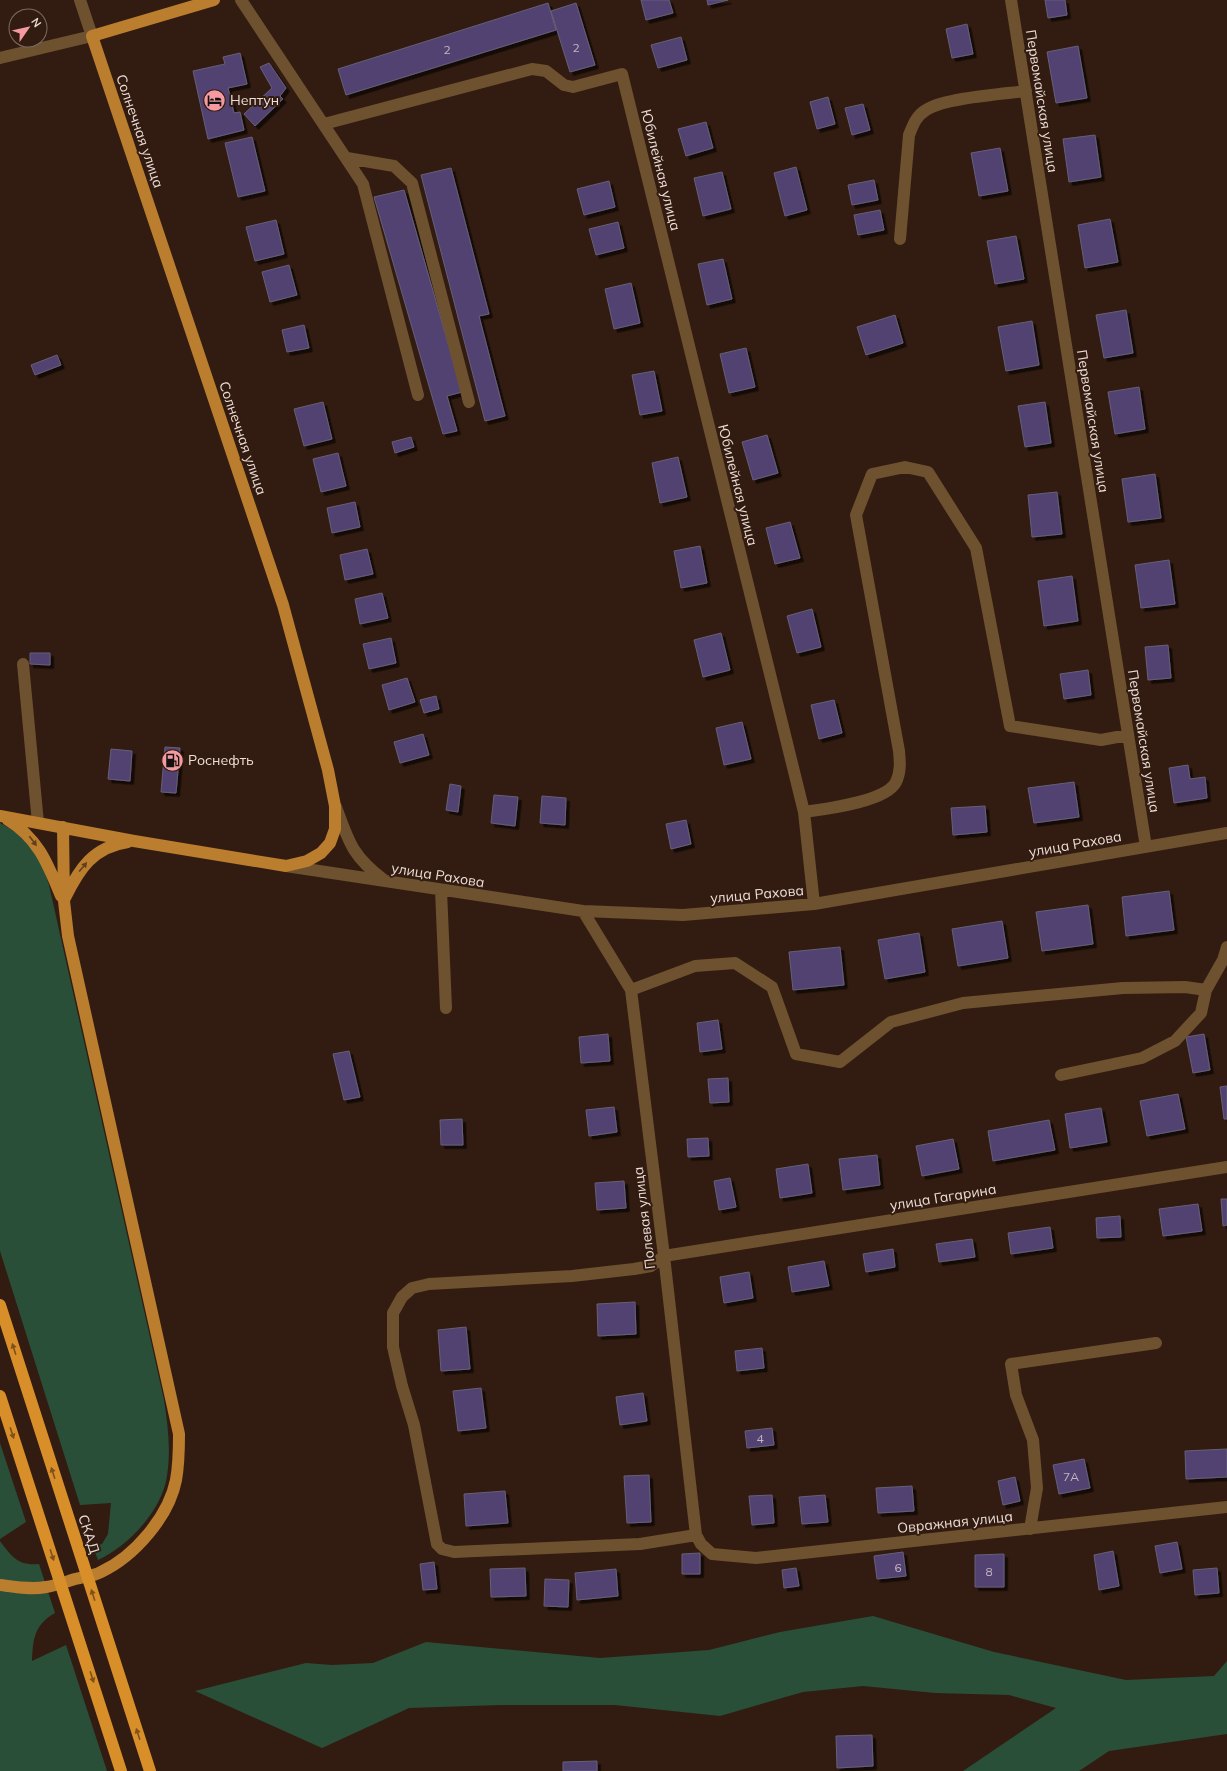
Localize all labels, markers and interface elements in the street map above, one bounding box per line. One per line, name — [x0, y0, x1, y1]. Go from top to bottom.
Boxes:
north arrow — [8, 8, 48, 48]
text: N — [28, 15, 44, 30]
street label: Первомайская улица — [1022, 28, 1062, 174]
house number: 2 — [572, 40, 580, 55]
house number: 2 — [443, 42, 451, 57]
street label: Солнечная улица — [112, 72, 168, 190]
hotel icon: Нептун — [202, 87, 228, 113]
place label: Нептун — [230, 91, 279, 109]
street label: Юбилейная улица — [637, 107, 685, 233]
street label: Первомайская улица — [1073, 348, 1113, 494]
street label: Солнечная улица — [215, 379, 271, 497]
street label: Юбилейная улица — [714, 422, 762, 548]
street label: Первомайская улица — [1124, 668, 1164, 814]
fuel station icon: Роснефть — [159, 747, 185, 773]
place label: Роснефть — [188, 751, 254, 769]
street label: улица Рахова — [1027, 827, 1123, 861]
one-way arrow — [28, 836, 37, 847]
street label: улица Рахова — [390, 859, 486, 891]
one-way arrow — [78, 862, 87, 873]
street label: улица Рахова — [709, 881, 805, 907]
street label: Полевая улица — [629, 1166, 659, 1270]
street label: улица Гагарина — [889, 1180, 997, 1214]
one-way arrow — [11, 1342, 17, 1354]
one-way arrow — [9, 1427, 15, 1439]
house number: 4 — [756, 1431, 764, 1446]
one-way arrow — [50, 1466, 56, 1478]
house number: 7А — [1063, 1469, 1079, 1484]
street label: Овражная улица — [896, 1507, 1014, 1537]
street label: СКАД — [74, 1512, 104, 1556]
one-way arrow — [49, 1549, 55, 1561]
house number: 6 — [894, 1560, 902, 1575]
house number: 8 — [985, 1564, 993, 1579]
one-way arrow — [90, 1588, 96, 1600]
one-way arrow — [89, 1672, 95, 1684]
one-way arrow — [135, 1728, 141, 1740]

